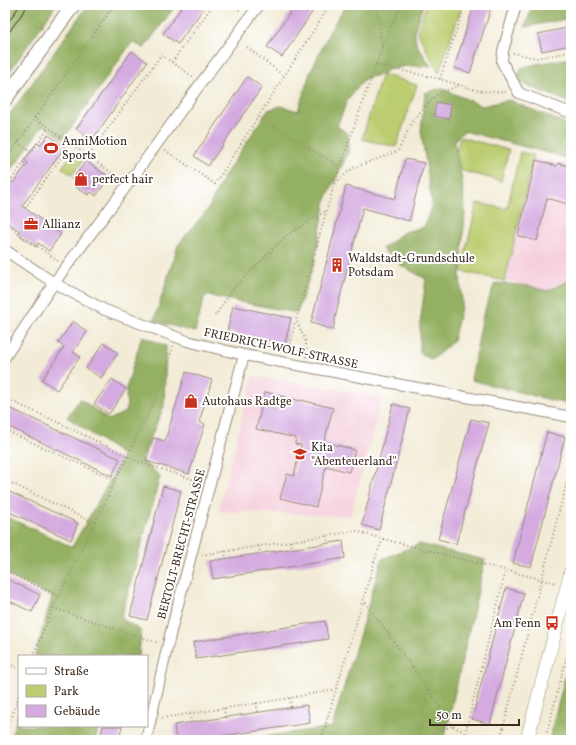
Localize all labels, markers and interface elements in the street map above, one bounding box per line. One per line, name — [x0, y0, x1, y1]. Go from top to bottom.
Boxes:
place label: AnniMotion Sports — [62, 134, 127, 164]
sports icon: AnniMotion Sports — [43, 140, 59, 156]
shop icon: perfect hair — [73, 171, 89, 187]
place label: perfect hair — [92, 172, 153, 188]
office icon: Allianz — [23, 216, 39, 232]
place label: Allianz — [42, 217, 80, 233]
place label: Waldstadt-Grundschule Potsdam — [348, 251, 475, 281]
building icon: Waldstadt-Grundschule Potsdam — [329, 257, 345, 273]
street label: FRIEDRICH-WOLF-STRASSE — [202, 325, 359, 373]
shop icon: Autohaus Radtge — [183, 393, 199, 409]
place label: Autohaus Radtge — [202, 394, 292, 410]
place label: Kita "Abenteuerland" — [311, 440, 397, 470]
school or university icon: Kita "Abenteuerland" — [292, 446, 308, 462]
street label: BERTOLT-BRECHT-STRASSE — [154, 467, 210, 621]
bus stop icon: Am Fenn — [544, 615, 560, 631]
place label: Am Fenn — [493, 616, 541, 632]
legend — [18, 655, 148, 727]
text: Straße — [54, 664, 89, 680]
text: Park — [54, 684, 79, 700]
scale bar — [430, 701, 519, 727]
text: Gebäude — [54, 704, 101, 720]
text: 50 m — [436, 708, 462, 724]

